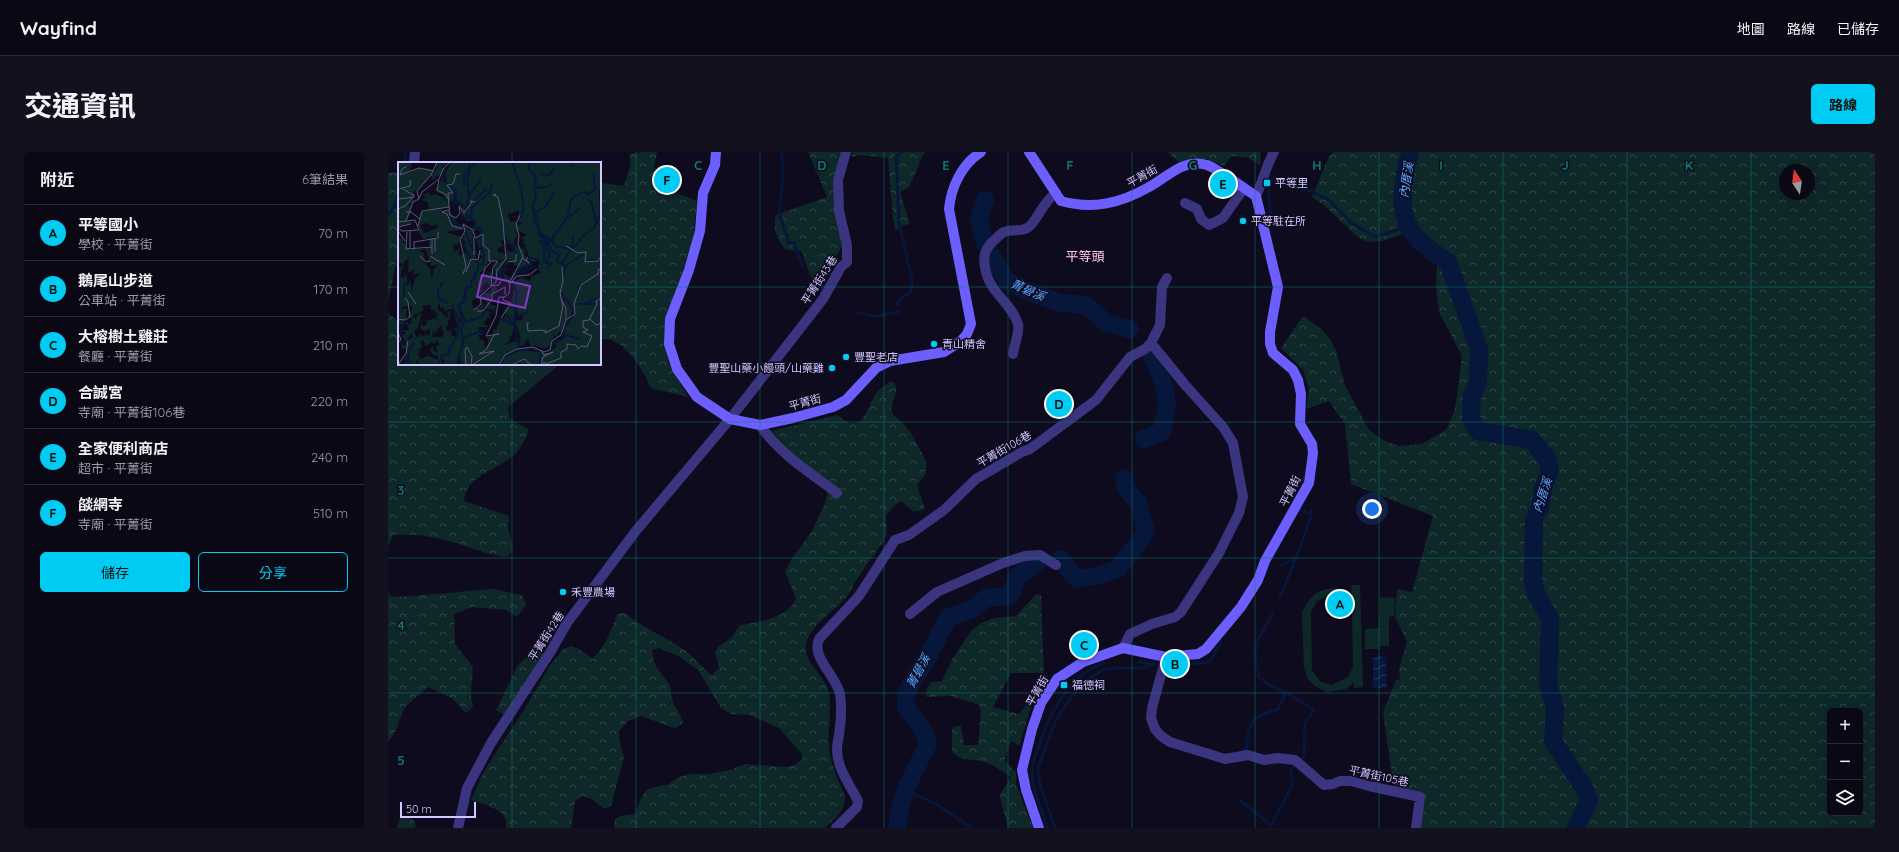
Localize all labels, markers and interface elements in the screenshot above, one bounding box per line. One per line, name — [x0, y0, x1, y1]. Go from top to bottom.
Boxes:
text: Wayfind — [20, 16, 97, 40]
text: 地圖 — [1737, 20, 1765, 38]
text: 路線 — [1787, 20, 1815, 38]
text: 已儲存 — [1837, 20, 1879, 38]
button: 路線 — [1811, 84, 1875, 124]
text: 交通資訊 — [24, 88, 136, 123]
text: C — [694, 157, 702, 173]
text: D — [817, 157, 827, 173]
text: E — [942, 157, 950, 173]
text: F — [1066, 157, 1074, 173]
text: G — [1188, 157, 1198, 173]
text: H — [1312, 157, 1322, 173]
text: I — [1439, 157, 1443, 173]
text: J — [1561, 157, 1569, 173]
text: K — [1685, 157, 1694, 173]
water label: 內厝溪 — [1396, 159, 1417, 199]
inset map — [398, 162, 601, 365]
street label: 平菁街 — [1124, 162, 1160, 190]
north arrow — [1779, 164, 1815, 200]
pin: F — [654, 165, 680, 195]
text: 附近 — [40, 169, 74, 190]
pin: E — [1210, 169, 1236, 199]
text: 6筆結果 — [302, 171, 348, 187]
place label: 平等里 — [1275, 176, 1308, 190]
marker: 平等里 — [1262, 178, 1272, 188]
place label: 平等駐在所 — [1251, 214, 1306, 228]
text: 平等國小 — [78, 215, 138, 234]
marker: 平等駐在所 — [1238, 216, 1248, 226]
text: A — [49, 225, 57, 241]
text: 70 m — [318, 225, 348, 241]
text: 學校 · 平菁街 — [78, 236, 153, 252]
district label: 平等頭 — [1065, 248, 1105, 264]
street label: 平菁街43巷 — [798, 253, 840, 307]
text: 鵝尾山步道 — [78, 271, 153, 290]
water label: 菁礐溪 — [1008, 276, 1049, 305]
text: B — [49, 281, 57, 297]
text: 170 m — [313, 281, 348, 297]
text: 公車站 · 平菁街 — [78, 292, 166, 308]
text: 大榕樹土雞莊 — [78, 327, 168, 346]
text: C — [49, 337, 57, 353]
text: 210 m — [313, 337, 348, 353]
place label: 青山精舍 — [942, 337, 986, 351]
marker: 青山精舍 — [929, 339, 939, 349]
text: 餐廳 · 平菁街 — [78, 348, 153, 364]
place label: 豐聖老店 — [854, 350, 898, 364]
marker: 豐聖老店 — [841, 352, 851, 362]
place label: 豐聖山藥小饅頭/山藥雞 — [708, 361, 824, 375]
marker: 豐聖山藥小饅頭/山藥雞 — [827, 363, 837, 373]
text: 合誠宮 — [78, 383, 123, 402]
pin: D — [1046, 389, 1072, 419]
street label: 平菁街 — [787, 391, 823, 413]
text: D — [48, 393, 58, 409]
text: 220 m — [310, 393, 348, 409]
text: 寺廟 · 平菁街106巷 — [78, 404, 185, 420]
street label: 平菁街106巷 — [974, 428, 1034, 470]
text: 全家便利商店 — [78, 439, 168, 458]
text: E — [49, 449, 57, 465]
text: 240 m — [311, 449, 348, 465]
text: 超市 · 平菁街 — [78, 460, 153, 476]
street label: 平菁街 — [1276, 473, 1304, 509]
water label: 內厝溪 — [1529, 474, 1555, 514]
text: 3 — [398, 482, 405, 498]
text: 燄網寺 — [78, 495, 123, 514]
your location — [1362, 499, 1382, 519]
text: F — [49, 505, 57, 521]
text: 510 m — [313, 505, 348, 521]
text: 寺廟 · 平菁街 — [78, 516, 153, 532]
button: 儲存 — [40, 552, 190, 592]
button: 分享 — [198, 552, 348, 592]
place label: 禾豐農場 — [571, 585, 615, 599]
marker: 禾豐農場 — [558, 587, 568, 597]
pin: A — [1327, 589, 1353, 619]
street label: 平菁街42巷 — [525, 609, 567, 663]
text: 4 — [397, 617, 405, 633]
pin: C — [1071, 630, 1097, 660]
pin: B — [1162, 649, 1188, 679]
water label: 菁礐溪 — [903, 650, 934, 690]
street label: 平菁街 — [1023, 673, 1051, 709]
place label: 福德祠 — [1072, 678, 1105, 692]
marker: 福德祠 — [1059, 680, 1069, 690]
map controls — [1827, 708, 1863, 816]
button: + — [1827, 708, 1863, 744]
button: − — [1827, 744, 1863, 780]
text: 5 — [397, 752, 405, 768]
street label: 平菁街105巷 — [1348, 763, 1410, 789]
button: layers — [1827, 780, 1863, 816]
scale bar — [400, 800, 476, 819]
text: 50 m — [406, 802, 432, 816]

